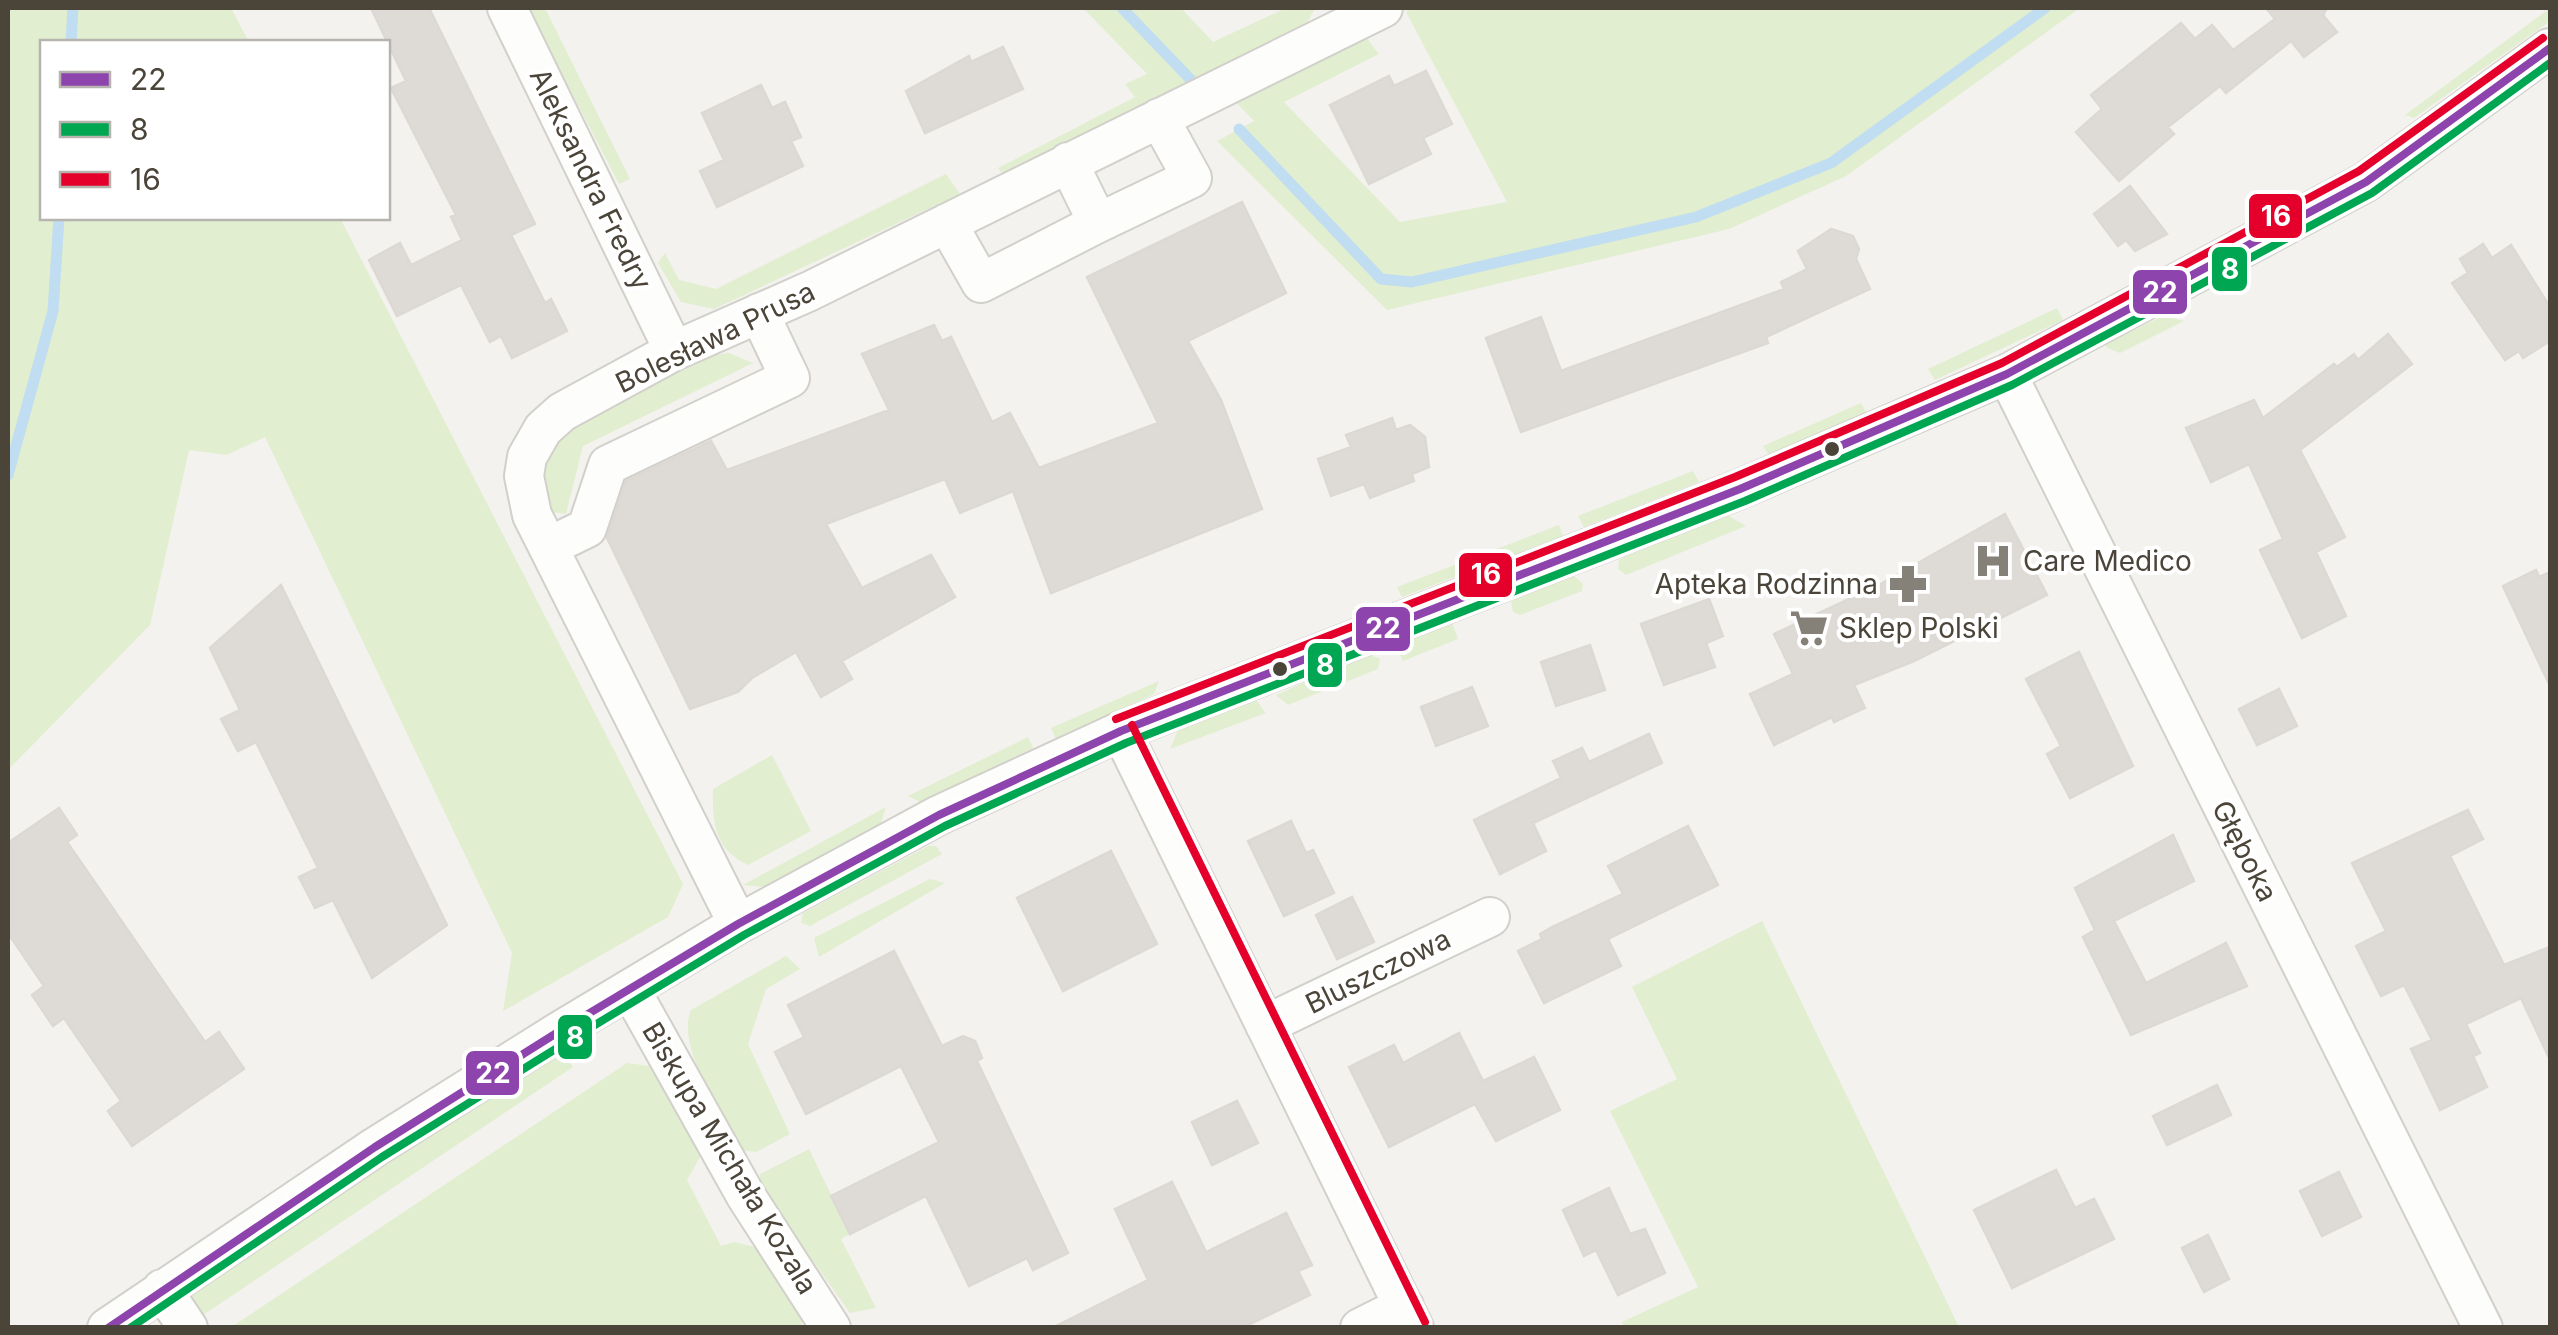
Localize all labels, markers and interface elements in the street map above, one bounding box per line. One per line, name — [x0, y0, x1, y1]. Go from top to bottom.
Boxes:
legend — [40, 40, 390, 220]
text: 22 — [130, 61, 167, 97]
street label: Aleksandra Fredry — [523, 63, 659, 295]
text: 8 — [130, 111, 149, 147]
text: 16 — [130, 161, 161, 197]
line badge: 16 — [2247, 192, 2304, 240]
text: 16 — [2261, 199, 2291, 233]
line badge: 8 — [2210, 245, 2249, 293]
text: 8 — [2221, 252, 2239, 286]
line badge: 22 — [2131, 268, 2189, 316]
street label: Bolesława Prusa — [610, 274, 820, 400]
text: 22 — [2142, 275, 2178, 309]
unlabelled marker — [1822, 439, 1842, 459]
hospital icon: Care Medico — [1972, 540, 2014, 582]
place label: Care Medico — [2023, 544, 2192, 578]
line badge: 16 — [1457, 551, 1514, 599]
text: 16 — [1471, 557, 1501, 591]
pharmacy icon: Apteka Rodzinna — [1887, 563, 1929, 605]
place label: Apteka Rodzinna — [1655, 567, 1878, 601]
line badge: 22 — [1354, 605, 1412, 653]
supermarket icon: Sklep Polski — [1788, 607, 1830, 649]
text: 22 — [1365, 611, 1401, 645]
place label: Sklep Polski — [1839, 611, 1999, 645]
line badge: 8 — [1306, 641, 1344, 689]
text: 8 — [1316, 648, 1334, 682]
unlabelled marker — [1270, 659, 1290, 679]
street label: Głęboka — [2205, 795, 2285, 907]
street label: Bluszczowa — [1300, 921, 1456, 1021]
line badge: 8 — [556, 1013, 594, 1061]
street label: Biskupa Michała Kozala — [635, 1016, 825, 1300]
text: 8 — [566, 1020, 584, 1054]
line badge: 22 — [464, 1049, 521, 1097]
text: 22 — [475, 1056, 511, 1090]

